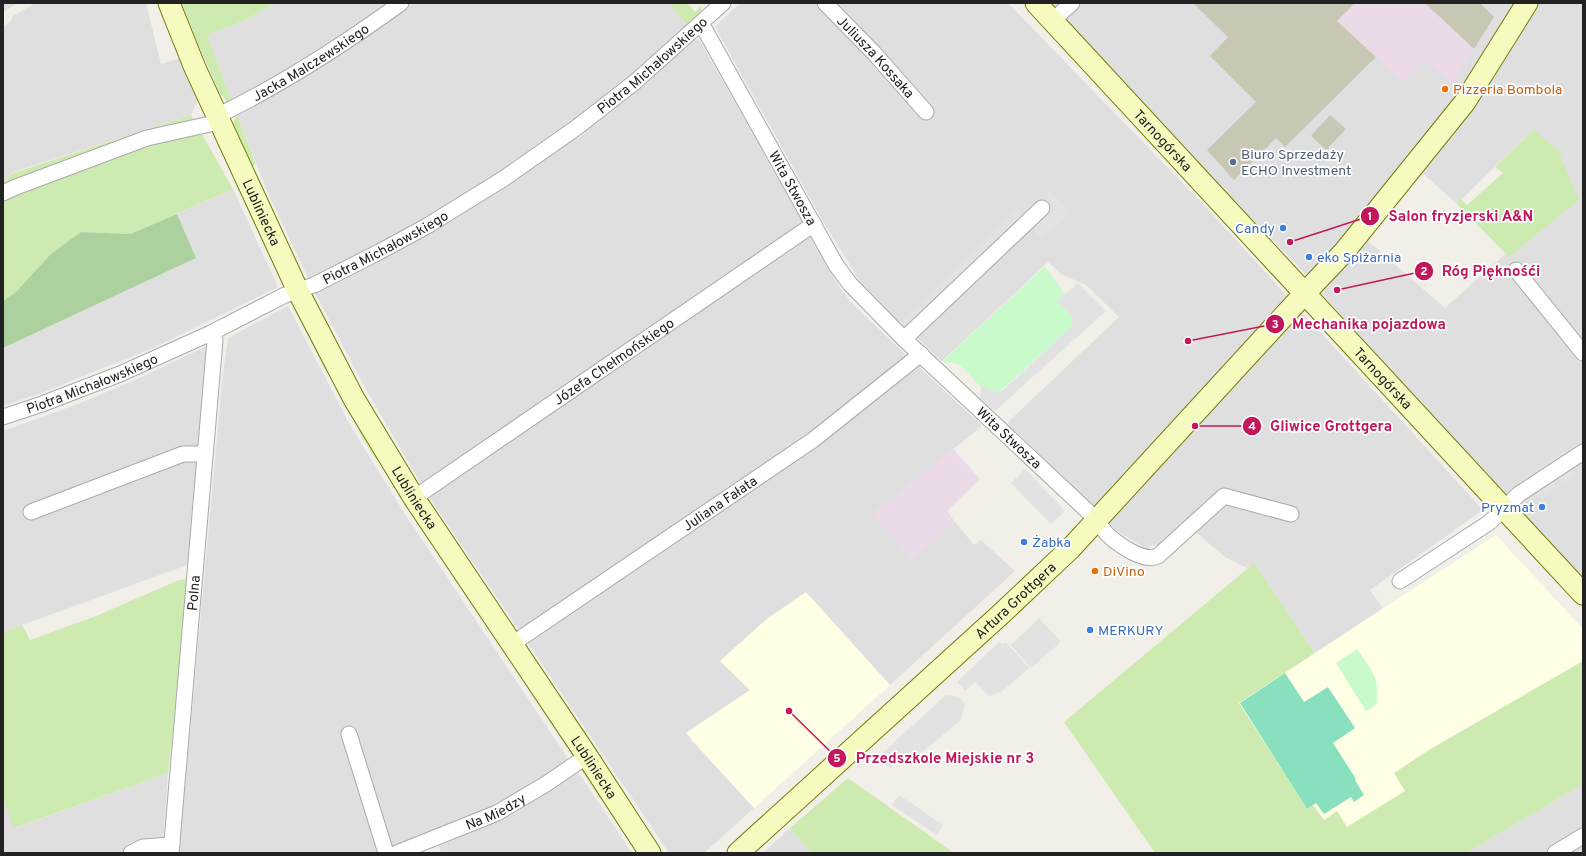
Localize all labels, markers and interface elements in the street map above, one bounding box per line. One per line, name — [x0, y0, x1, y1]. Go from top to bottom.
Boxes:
street label: Juliusza Kossaka — [832, 13, 917, 102]
street label: Piotra Michałowskiego — [594, 14, 712, 118]
street label: Jacka Malczewskiego — [250, 21, 373, 106]
place label: Pizzeria Bombola — [1453, 82, 1562, 99]
marker: Pizzeria Bombola — [1440, 84, 1450, 94]
street label: Tarnogórska — [1129, 107, 1195, 176]
place label: Biuro Sprzedaży ECHO Investment — [1241, 147, 1351, 180]
street label: Wita Stwosza — [764, 148, 819, 229]
marker: Biuro Sprzedaży ECHO Investment — [1228, 157, 1238, 167]
street label: Lubliniecka — [238, 177, 283, 249]
callout: Salon fryzjerski A&N — [1360, 202, 1541, 229]
street label: Piotra Michałowskiego — [320, 208, 452, 289]
text: Salon fryzjerski A&N — [1389, 208, 1533, 227]
text: 1 — [1368, 209, 1372, 225]
place label: Candy — [1235, 221, 1275, 238]
marker: Candy — [1278, 223, 1288, 233]
place label: eko Spiżarnia — [1317, 250, 1401, 267]
marker: eko Spiżarnia — [1304, 252, 1314, 262]
callout: Róg Pięknośći — [1414, 257, 1548, 284]
text: Róg Pięknośći — [1442, 263, 1540, 282]
text: 2 — [1420, 264, 1428, 280]
callout: Mechanika pojazdowa — [1265, 311, 1454, 338]
street label: Józefa Chełmońskiego — [551, 315, 678, 410]
text: Mechanika pojazdowa — [1292, 316, 1446, 335]
text: 3 — [1271, 317, 1279, 333]
street label: Tarnogórska — [1349, 345, 1415, 414]
street label: Piotra Michałowskiego — [24, 351, 161, 419]
street label: Wita Stwosza — [972, 404, 1044, 473]
callout: Gliwice Grottgera — [1242, 412, 1400, 439]
text: Gliwice Grottgera — [1270, 418, 1392, 437]
text: 4 — [1248, 419, 1256, 435]
street label: Lubliniecka — [387, 464, 440, 533]
street label: Juliana Fałata — [680, 473, 761, 536]
place label: Pryzmat — [1481, 500, 1534, 517]
marker: Pryzmat — [1537, 502, 1547, 512]
place label: Żabka — [1032, 534, 1071, 552]
marker: Żabka — [1019, 537, 1029, 547]
street label: Artura Grottgera — [972, 560, 1060, 643]
place label: DiVino — [1103, 564, 1145, 581]
marker: DiVino — [1090, 566, 1100, 576]
street label: Polna — [185, 575, 205, 612]
place label: MERKURY — [1098, 623, 1163, 640]
marker: MERKURY — [1085, 625, 1095, 635]
street label: Lubliniecka — [566, 733, 620, 803]
callout: Przedszkole Miejskie nr 3 — [827, 744, 1042, 771]
text: Przedszkole Miejskie nr 3 — [856, 750, 1034, 769]
text: 5 — [833, 751, 841, 767]
street label: Na Miedzy — [464, 791, 529, 835]

